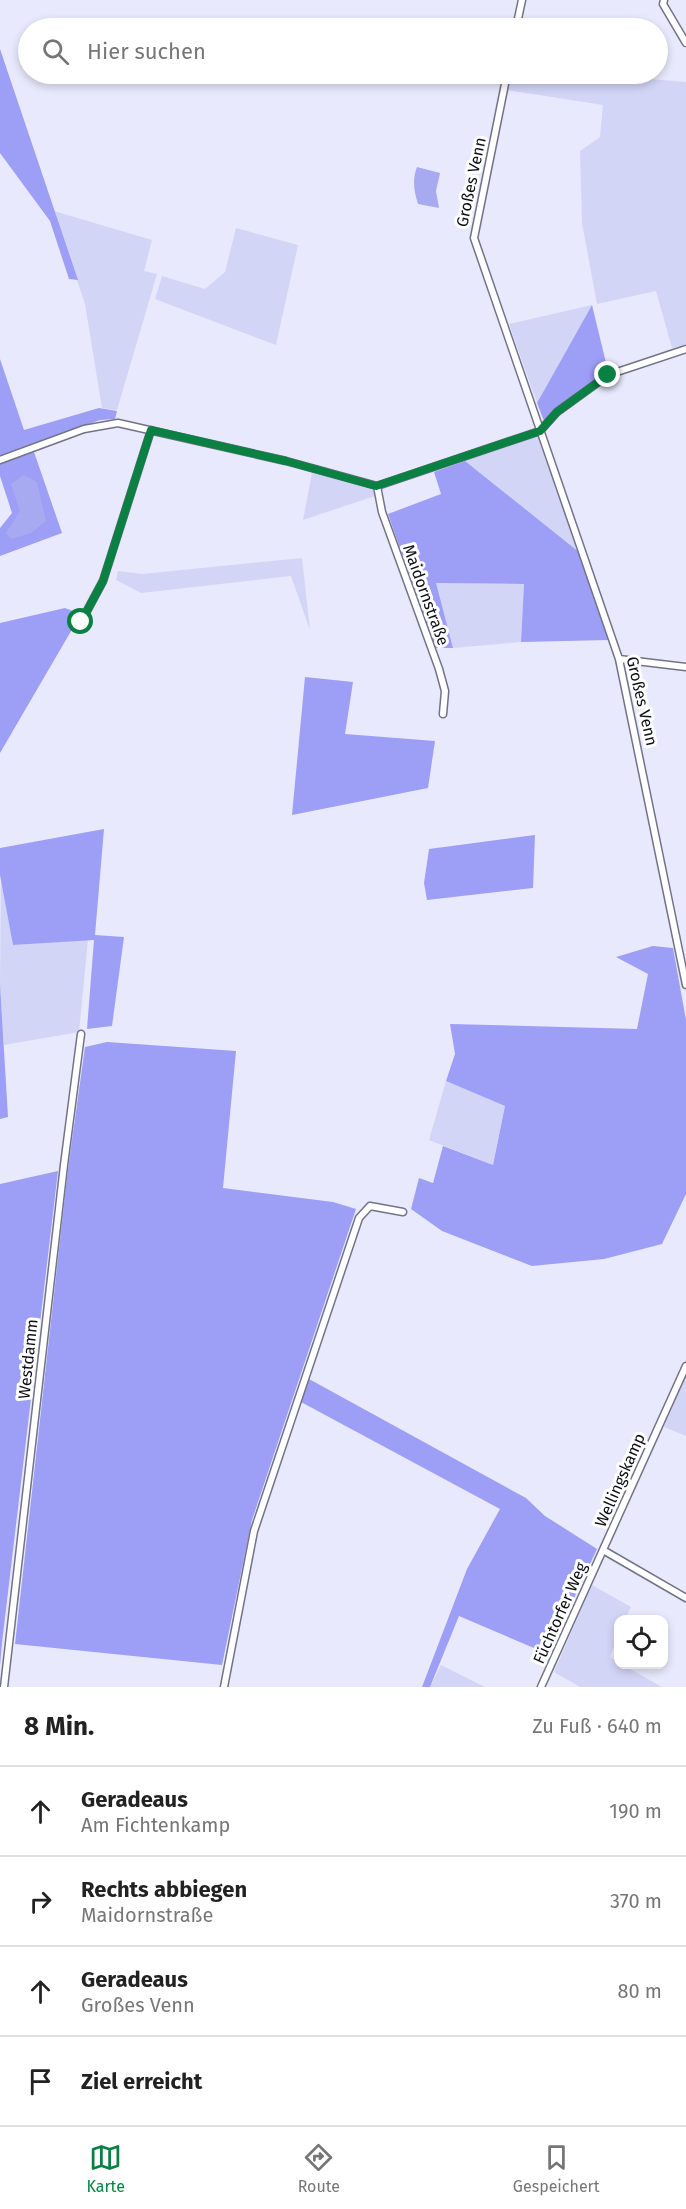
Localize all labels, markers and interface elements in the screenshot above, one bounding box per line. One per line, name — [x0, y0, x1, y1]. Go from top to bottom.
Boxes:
search box — [18, 18, 668, 84]
icon: search — [39, 35, 72, 68]
text: Hier suchen — [87, 38, 206, 65]
street label: Großes Venn — [452, 136, 490, 228]
route end — [594, 361, 620, 387]
street label: Maidornstraße — [399, 542, 453, 648]
route start — [67, 608, 93, 634]
street label: Großes Venn — [623, 655, 661, 747]
street label: Westdamm — [14, 1318, 42, 1400]
street label: Wellingskamp — [591, 1430, 649, 1530]
street label: Füchtorfer Weg — [529, 1559, 591, 1667]
map controls — [614, 1615, 668, 1669]
button: locate — [614, 1615, 668, 1669]
text: 8 Min. — [24, 1711, 94, 1742]
text: Zu Fuß · 640 m — [532, 1714, 662, 1738]
text: Geradeaus — [81, 1786, 188, 1813]
icon: ahead — [24, 1795, 57, 1828]
text: 190 m — [609, 1799, 662, 1823]
text: Am Fichtenkamp — [81, 1813, 230, 1837]
text: Rechts abbiegen — [81, 1876, 247, 1903]
icon: right — [24, 1885, 57, 1918]
text: 370 m — [610, 1889, 662, 1913]
text: Maidornstraße — [81, 1903, 213, 1927]
text: Geradeaus — [81, 1966, 188, 1993]
icon: ahead — [24, 1975, 57, 2008]
text: 80 m — [617, 1979, 662, 2003]
text: Großes Venn — [81, 1993, 195, 2017]
icon: arrive — [24, 2065, 57, 2098]
text: Ziel erreicht — [81, 2068, 202, 2095]
tab: Karte — [86, 2141, 125, 2196]
tab: Route — [298, 2141, 340, 2196]
tab: Gespeichert — [513, 2141, 600, 2196]

